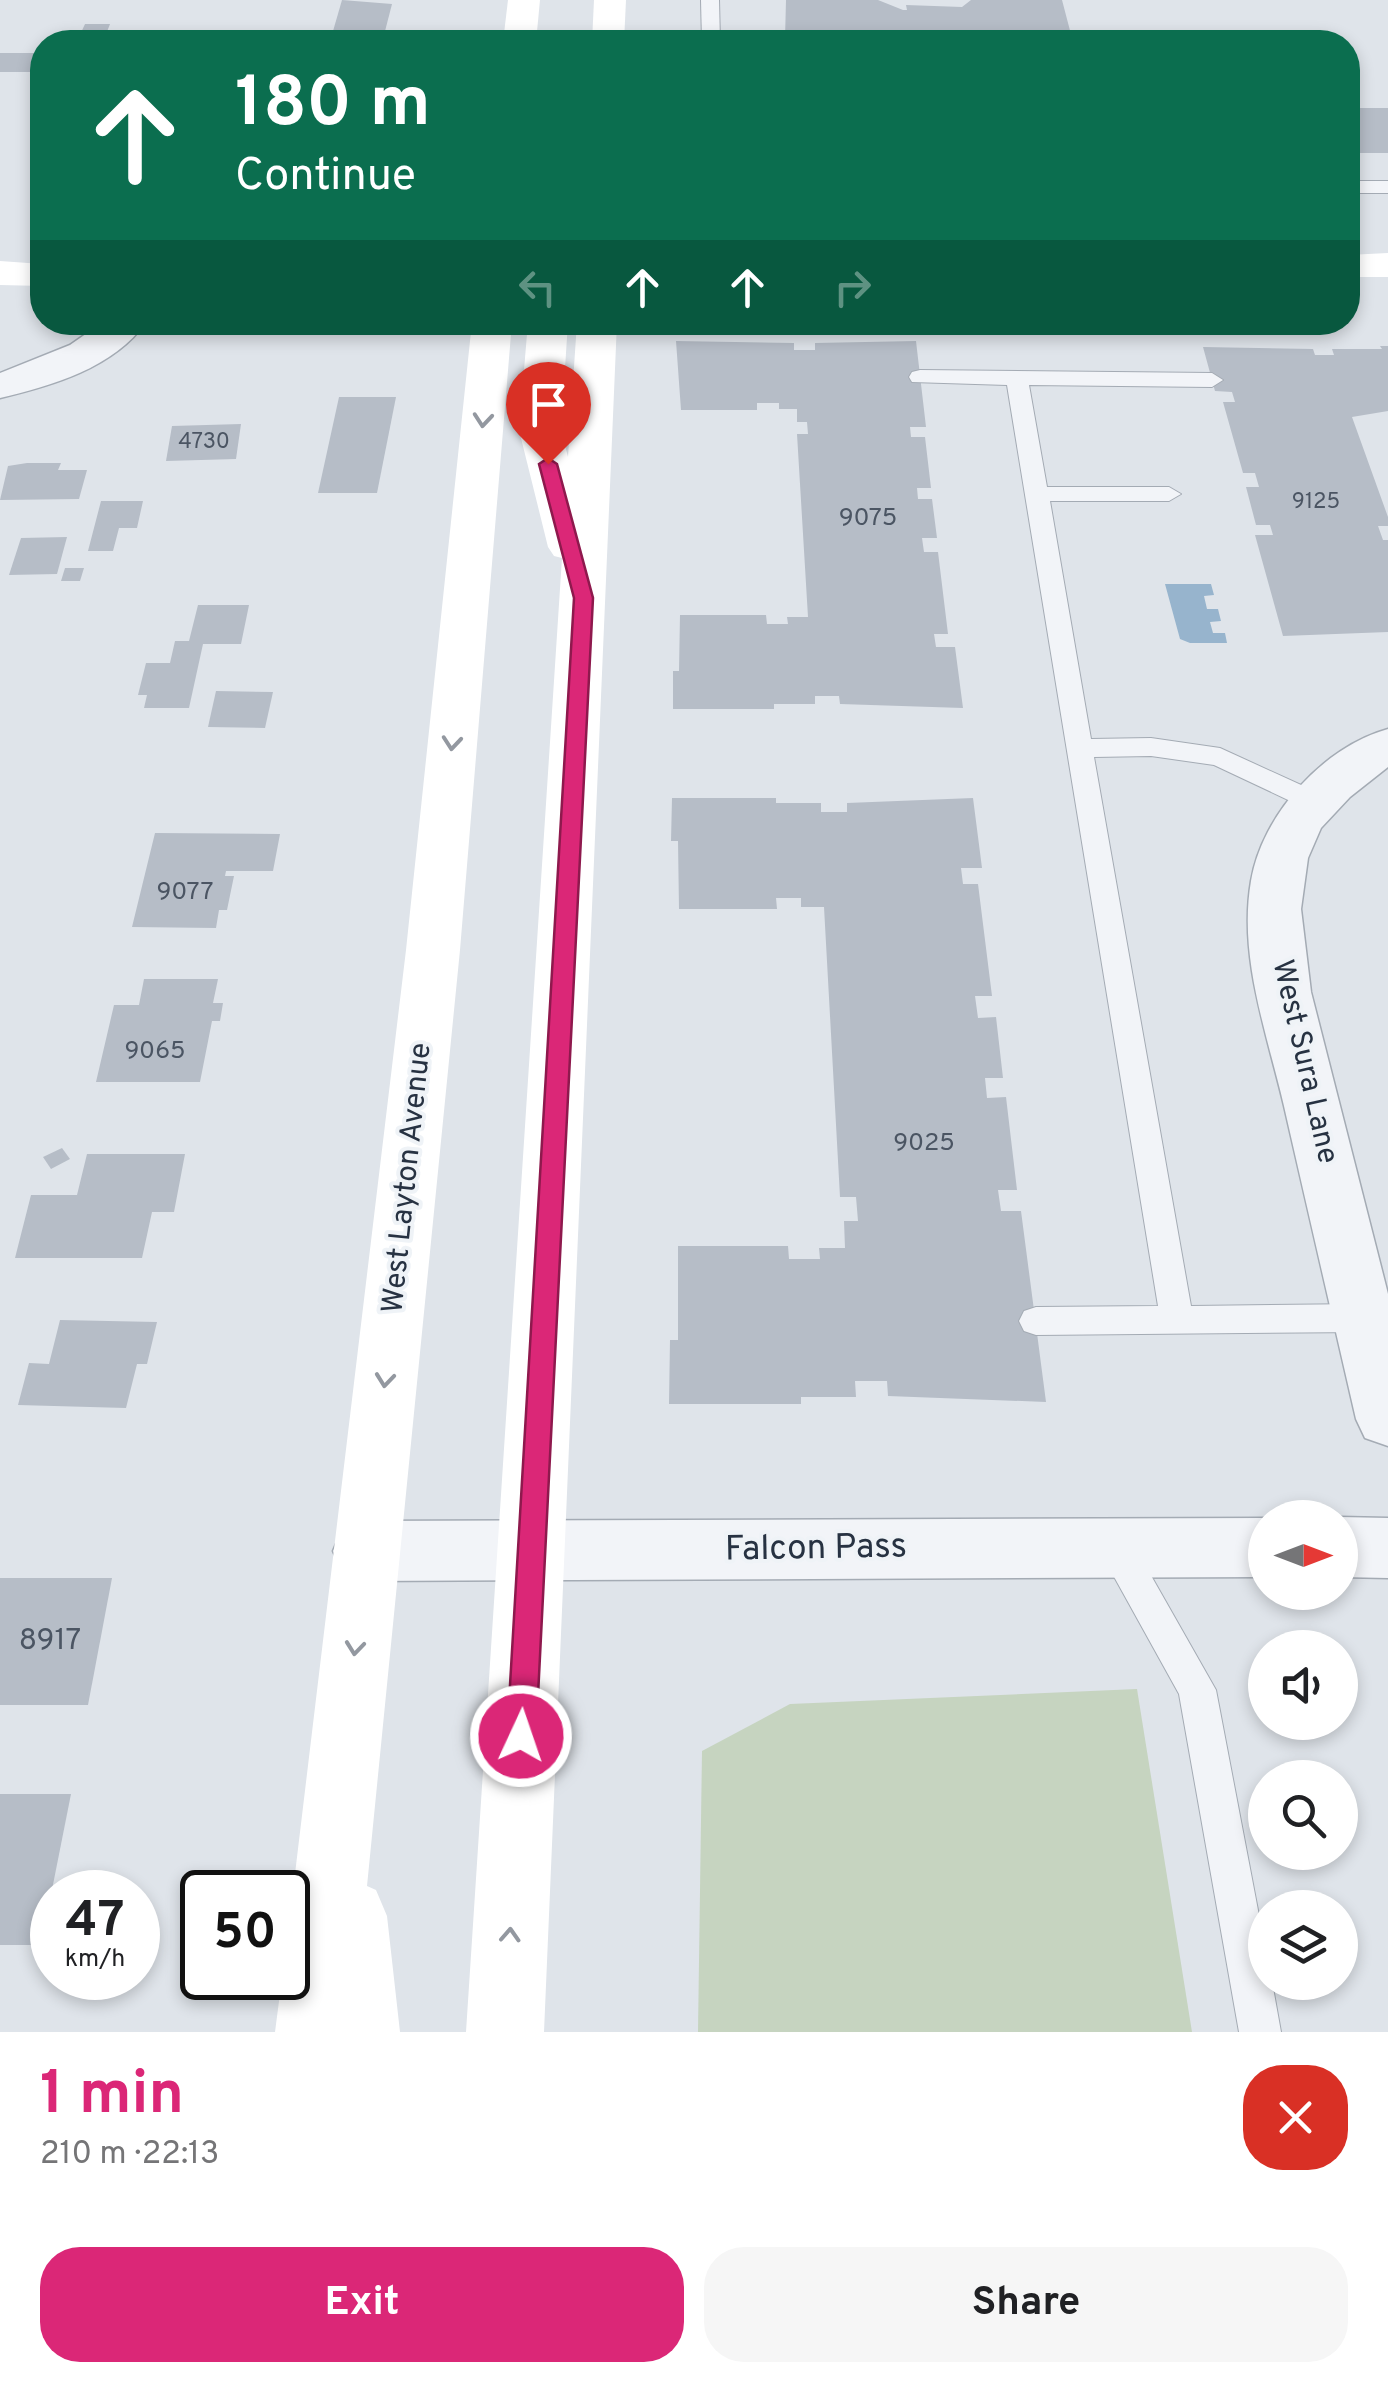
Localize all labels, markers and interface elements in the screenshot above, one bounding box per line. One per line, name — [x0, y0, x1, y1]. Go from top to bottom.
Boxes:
text: 180 m — [235, 62, 431, 151]
icon: ahead — [70, 70, 200, 200]
text: Continue — [235, 149, 416, 206]
icon: left — [510, 260, 565, 315]
icon: ahead — [615, 260, 670, 315]
icon: ahead — [720, 260, 775, 315]
icon: right — [825, 260, 880, 315]
pin — [506, 362, 591, 465]
icon: arrive — [521, 377, 576, 432]
one-way arrow — [473, 412, 494, 428]
house number: 4730 — [178, 429, 230, 456]
house number: 9125 — [1292, 489, 1340, 516]
house number: 9075 — [839, 503, 897, 535]
one-way arrow — [442, 736, 464, 752]
house number: 9077 — [156, 877, 214, 909]
street label: West Sura Lane — [1263, 957, 1345, 1167]
house number: 9065 — [124, 1036, 186, 1068]
street label: West Layton Avenue — [375, 1041, 441, 1315]
house number: 9025 — [893, 1128, 955, 1160]
one-way arrow — [375, 1372, 396, 1388]
north arrow — [1248, 1500, 1358, 1610]
map controls — [1248, 1500, 1358, 2000]
street label: Falcon Pass — [725, 1525, 907, 1573]
house number: 8917 — [19, 1623, 81, 1660]
button: sound — [1248, 1630, 1358, 1740]
one-way arrow — [345, 1641, 366, 1657]
position arrow — [469, 1684, 573, 1788]
button: search — [1248, 1760, 1358, 1870]
speed limit sign: 50 — [180, 1870, 310, 2000]
button: layers — [1248, 1890, 1358, 2000]
text: 47 — [66, 1891, 124, 1954]
one-way arrow — [499, 1926, 520, 1942]
text: km/h — [65, 1944, 125, 1976]
text: 1 min — [40, 2059, 184, 2135]
button: close — [1243, 2065, 1348, 2170]
text: 210 m · 22:13 — [40, 2135, 219, 2175]
button: Exit — [40, 2247, 684, 2362]
button: Share — [704, 2247, 1348, 2362]

